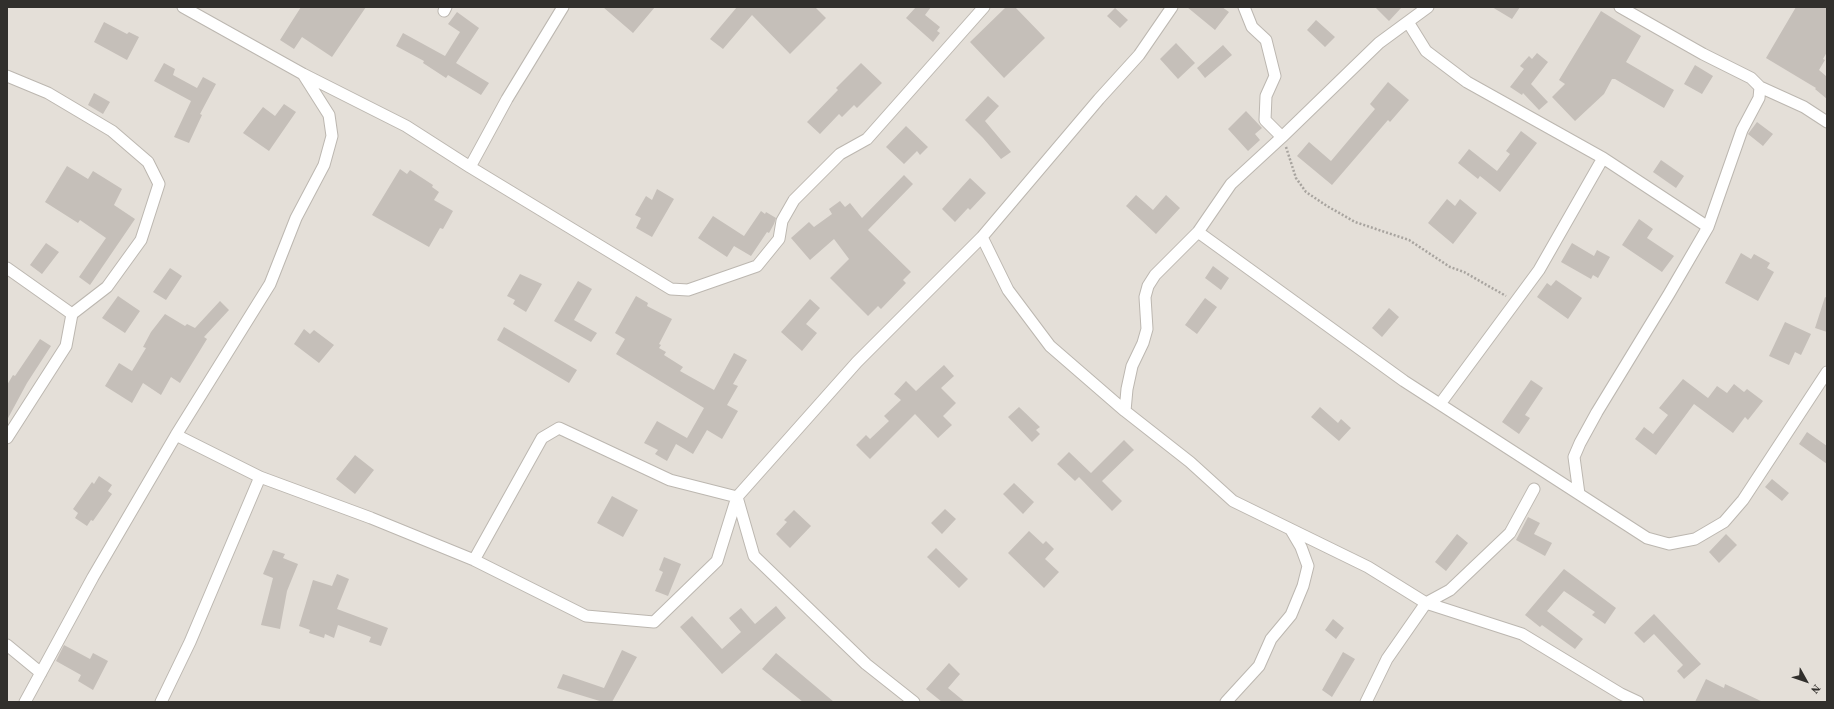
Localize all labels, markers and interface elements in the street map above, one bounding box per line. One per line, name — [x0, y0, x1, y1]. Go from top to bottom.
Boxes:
north arrow — [1786, 661, 1826, 701]
text: N — [1807, 681, 1824, 697]

